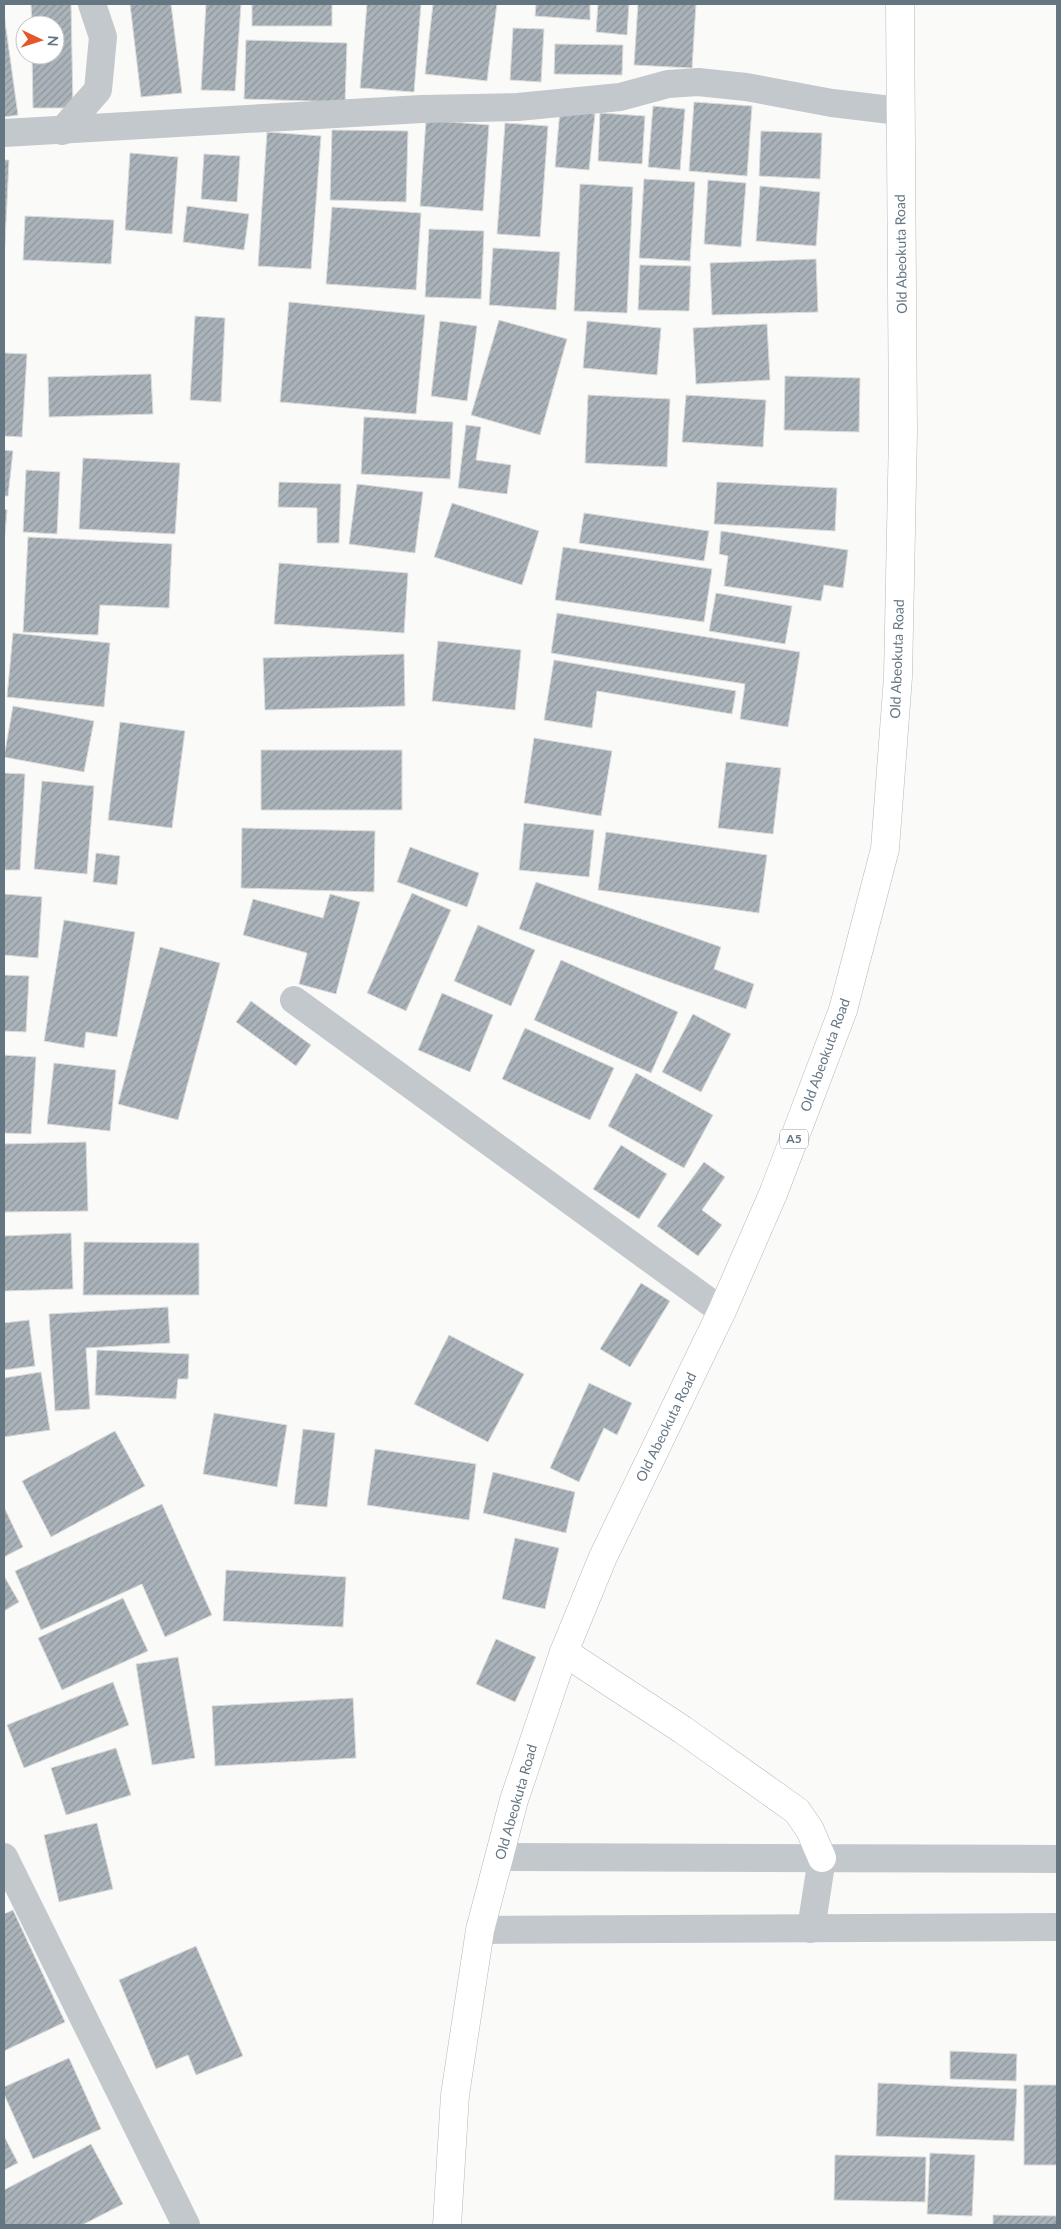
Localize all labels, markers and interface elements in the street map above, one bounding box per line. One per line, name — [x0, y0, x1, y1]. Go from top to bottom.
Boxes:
north arrow — [15, 15, 65, 65]
text: N — [45, 35, 62, 47]
street label: Old Abeokuta Road — [891, 194, 910, 314]
street label: Old Abeokuta Road — [886, 599, 907, 719]
street label: Old Abeokuta Road — [796, 996, 853, 1114]
road number: A5 — [780, 1130, 808, 1148]
street label: Old Abeokuta Road — [632, 1369, 699, 1484]
street label: Old Abeokuta Road — [491, 1742, 540, 1862]

